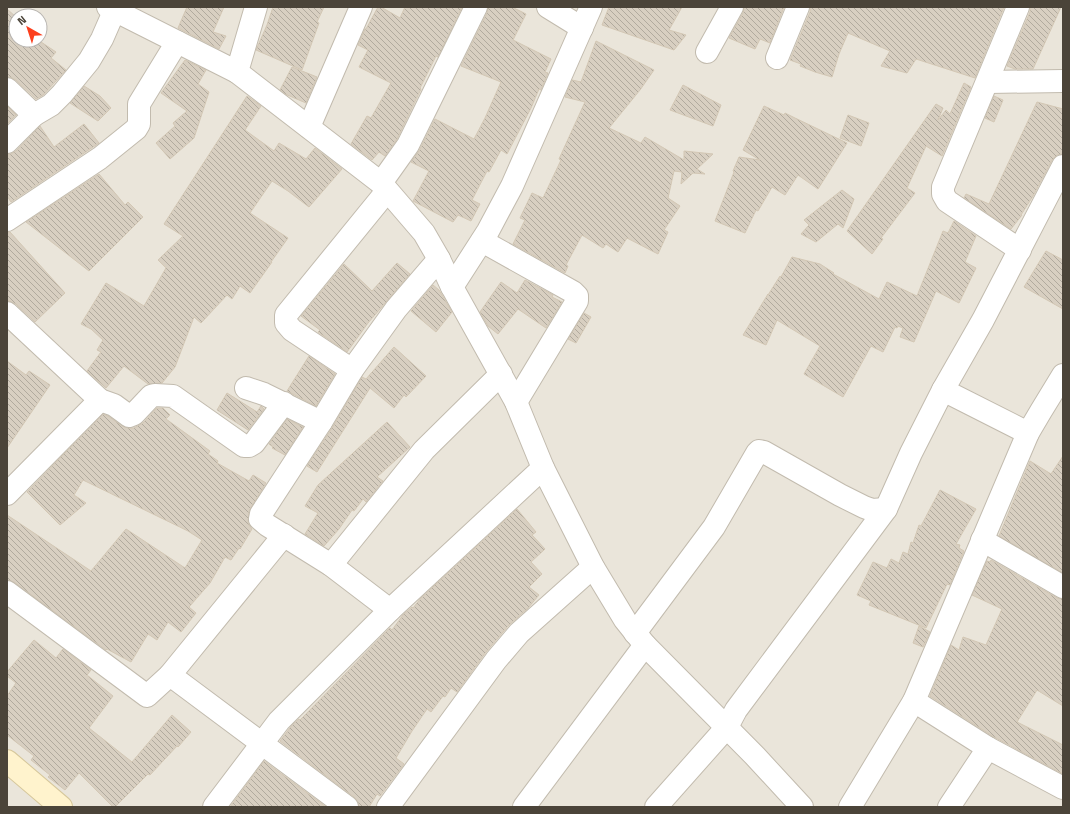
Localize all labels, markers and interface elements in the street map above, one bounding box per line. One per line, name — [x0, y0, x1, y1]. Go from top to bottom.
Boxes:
north arrow — [8, 8, 48, 48]
text: N — [14, 12, 30, 29]

